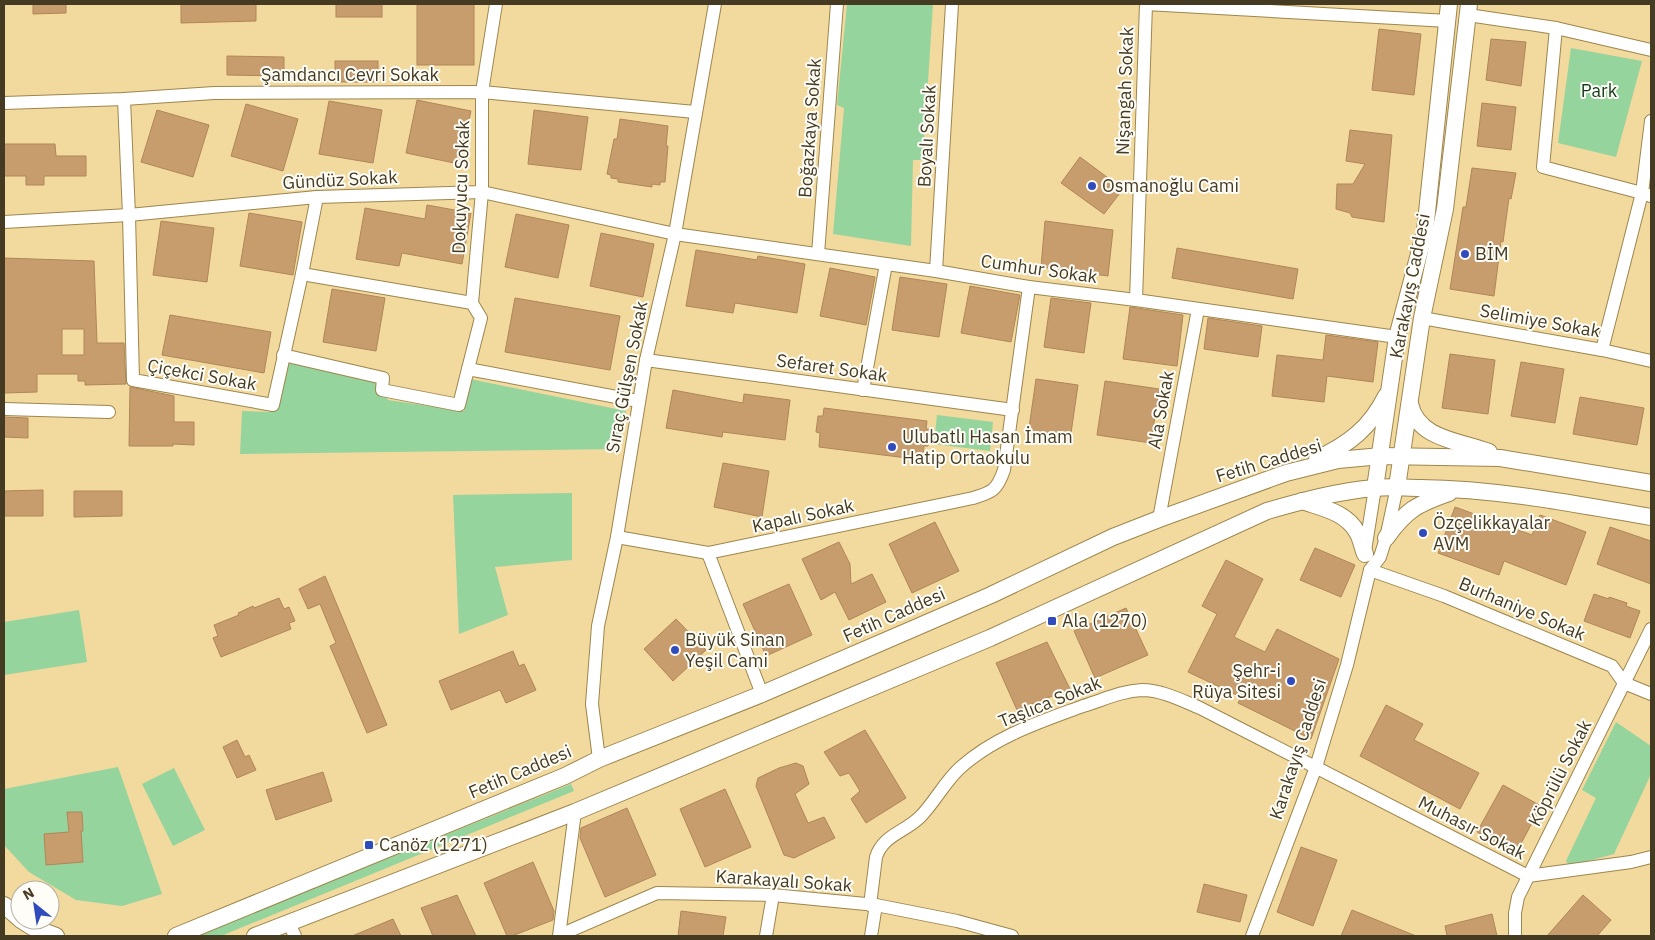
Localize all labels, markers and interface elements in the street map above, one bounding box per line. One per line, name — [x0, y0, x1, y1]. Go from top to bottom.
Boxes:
street label: Nişangah Sokak — [1111, 26, 1138, 156]
street label: Boğazkaya Sokak — [793, 57, 826, 199]
street label: Şamdancı Cevri Sokak — [261, 63, 440, 86]
park label: Park — [1581, 79, 1618, 102]
street label: Boyalı Sokak — [912, 84, 941, 188]
street label: Dokuyucu Sokak — [447, 119, 474, 254]
street label: Gündüz Sokak — [282, 165, 399, 194]
place label: Osmanoğlu Cami — [1102, 174, 1239, 197]
marker: Osmanoğlu Cami — [1086, 180, 1098, 192]
street label: Karakayış Caddesi — [1384, 211, 1435, 360]
place label: BİM — [1475, 242, 1509, 265]
marker: BİM — [1459, 248, 1471, 260]
street label: Cumhur Sokak — [979, 249, 1099, 288]
street label: Sıraç Gülşen Sokak — [601, 299, 653, 455]
street label: Selimiye Sokak — [1478, 299, 1603, 343]
street label: Sefaret Sokak — [775, 348, 890, 387]
street label: Çiçekci Sokak — [146, 354, 259, 396]
street label: Ala Sokak — [1142, 368, 1179, 451]
place label: Ulubatlı Hasan İmam Hatip Ortaokulu — [902, 425, 1073, 469]
street label: Fetih Caddesi — [1213, 434, 1325, 488]
marker: Ulubatlı Hasan İmam Hatip Ortaokulu — [886, 441, 898, 453]
street label: Kapalı Sokak — [750, 493, 856, 538]
place label: Özçelikkayalar AVM — [1433, 511, 1550, 555]
marker: Özçelikkayalar AVM — [1417, 527, 1429, 539]
street label: Burhaniye Sokak — [1455, 572, 1589, 646]
street label: Fetih Caddesi — [839, 582, 949, 647]
place label: Ala (1270) — [1062, 609, 1148, 632]
marker: Ala (1270) — [1046, 615, 1058, 627]
place label: Büyük Sinan Yeşil Cami — [685, 628, 785, 672]
marker: Büyük Sinan Yeşil Cami — [669, 644, 681, 656]
place label: Şehr-i Rüya Sitesi — [1192, 659, 1281, 703]
street label: Taşlıca Sokak — [995, 670, 1105, 733]
street label: Karakayış Caddesi — [1264, 675, 1331, 822]
marker: Şehr-i Rüya Sitesi — [1285, 675, 1297, 687]
street label: Köprülü Sokak — [1523, 715, 1597, 830]
street label: Fetih Caddesi — [465, 740, 575, 804]
street label: Muhasır Sokak — [1415, 791, 1530, 865]
place label: Canöz (1271) — [379, 833, 488, 856]
marker: Canöz (1271) — [363, 839, 375, 851]
street label: Karakayalı Sokak — [715, 864, 854, 897]
north arrow — [10, 880, 60, 930]
text: N — [20, 883, 37, 904]

